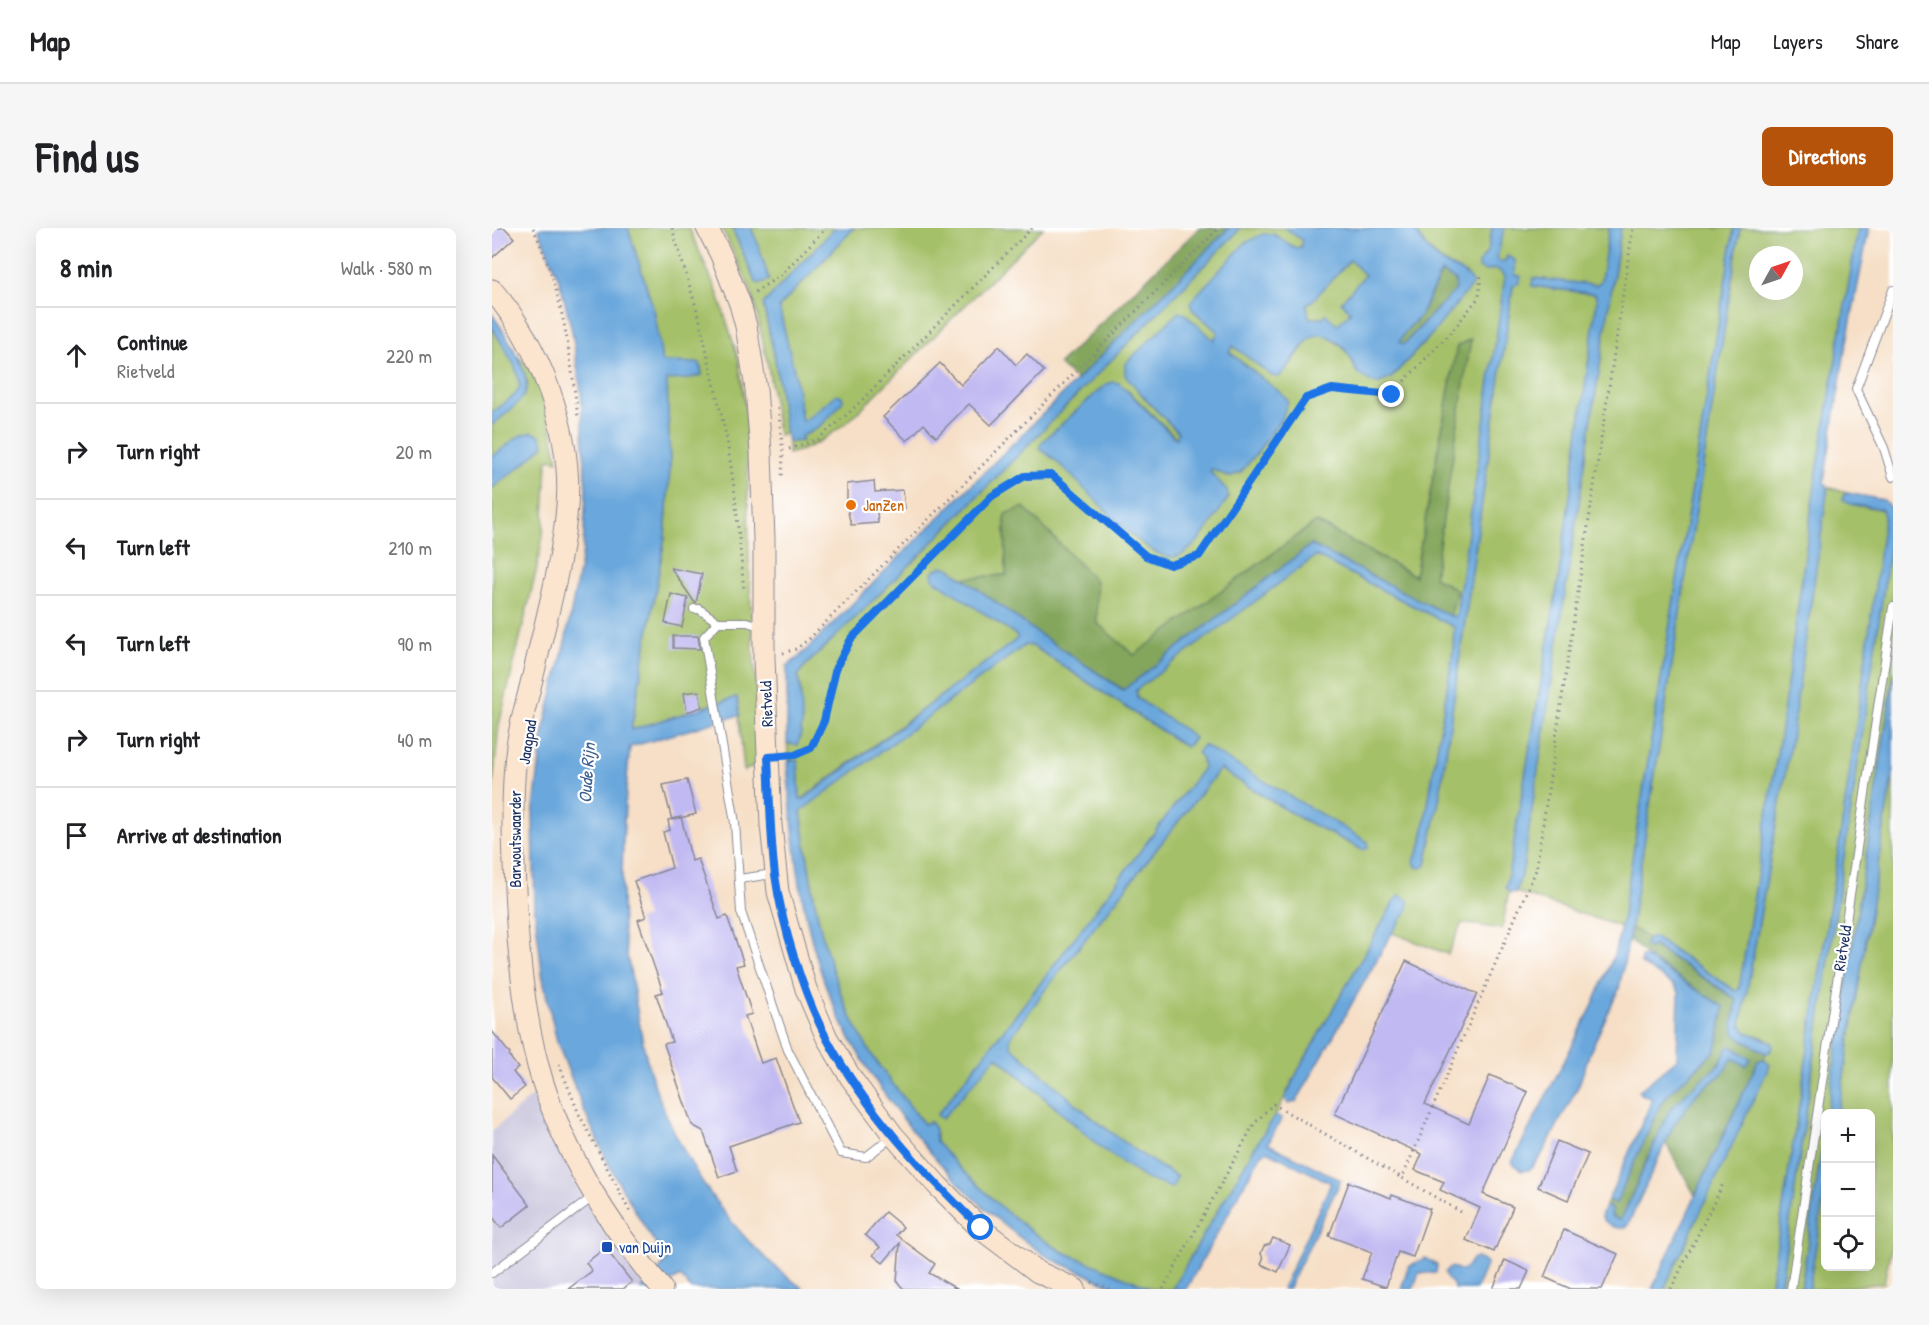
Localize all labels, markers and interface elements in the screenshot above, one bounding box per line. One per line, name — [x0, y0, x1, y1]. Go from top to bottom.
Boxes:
text: Map — [30, 22, 70, 60]
text: Map — [1711, 27, 1740, 56]
text: Layers — [1773, 27, 1823, 56]
text: Share — [1856, 27, 1899, 56]
button: Directions — [1762, 127, 1893, 186]
text: Find us — [36, 128, 139, 185]
north arrow — [1749, 246, 1803, 300]
text: 8 min — [60, 250, 113, 285]
text: Walk · 580 m — [341, 254, 432, 281]
text: Continue — [117, 327, 188, 357]
icon: ahead — [60, 339, 93, 372]
text: 220 m — [386, 342, 432, 369]
text: Rietveld — [117, 357, 174, 384]
route end — [1378, 381, 1404, 407]
icon: right — [60, 435, 93, 468]
text: Turn right — [117, 436, 200, 466]
text: 20 m — [395, 438, 432, 465]
place label: JanZen — [863, 494, 904, 516]
marker: JanZen — [844, 498, 858, 512]
icon: left — [60, 531, 93, 564]
text: Turn left — [117, 532, 190, 562]
text: 210 m — [388, 534, 432, 561]
icon: left — [60, 627, 93, 660]
text: Turn left — [117, 628, 190, 658]
text: 90 m — [398, 630, 432, 657]
street label: Rietveld — [754, 681, 778, 727]
street label: Jaagpad — [513, 718, 541, 766]
icon: right — [60, 723, 93, 756]
text: Turn right — [117, 724, 200, 754]
text: 40 m — [397, 726, 432, 753]
water label: Oude Rijn — [572, 740, 601, 804]
street label: Barwoutswaarder — [504, 790, 526, 888]
icon: arrive — [60, 819, 93, 852]
text: Arrive at destination — [117, 820, 282, 850]
street label: Rietveld — [1828, 924, 1856, 972]
map controls — [1821, 1109, 1875, 1271]
button: + — [1821, 1109, 1875, 1163]
button: − — [1821, 1163, 1875, 1217]
route start — [967, 1214, 993, 1240]
button: locate — [1821, 1217, 1875, 1271]
place label: van Duijn — [619, 1236, 671, 1258]
marker: van Duijn — [600, 1240, 614, 1254]

